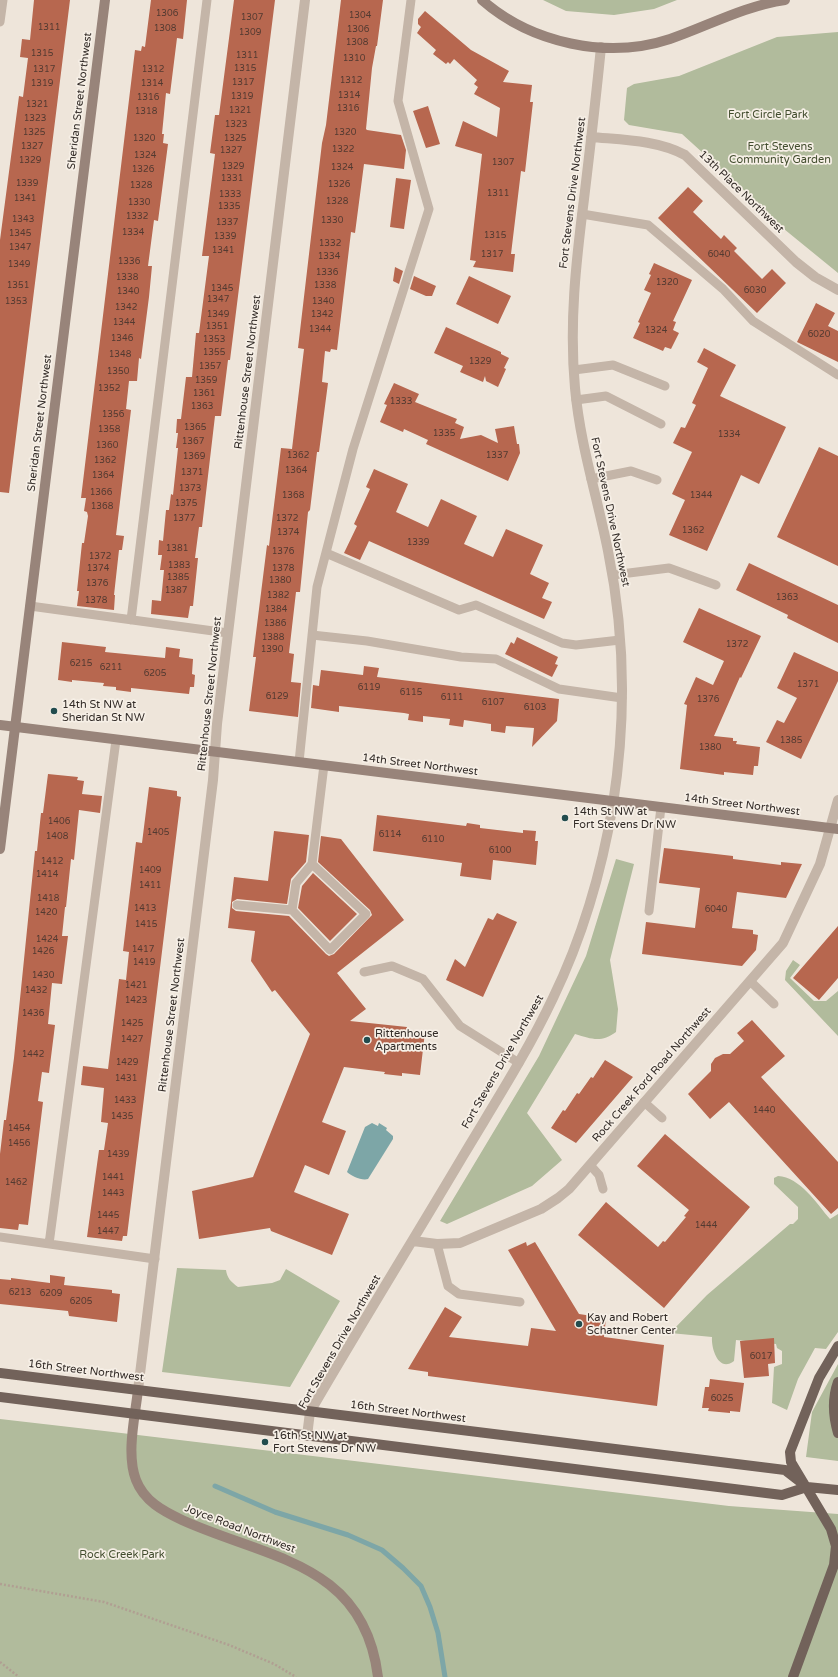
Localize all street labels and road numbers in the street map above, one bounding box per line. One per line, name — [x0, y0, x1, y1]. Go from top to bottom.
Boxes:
street label: Sheridan Street Northwest — [65, 32, 95, 170]
street label: Fort Stevens Drive Northwest — [557, 117, 589, 269]
street label: 13th Place Northwest — [696, 148, 786, 236]
street label: Rittenhouse Street Northwest — [232, 294, 264, 450]
street label: Sheridan Street Northwest — [25, 354, 55, 492]
street label: Fort Stevens Drive Northwest — [588, 436, 632, 588]
street label: Rittenhouse Street Northwest — [195, 616, 225, 772]
street label: 14th Street Northwest — [361, 751, 479, 779]
street label: 14th Street Northwest — [683, 791, 801, 819]
street label: Rittenhouse Street Northwest — [156, 937, 188, 1093]
street label: Fort Stevens Drive Northwest — [459, 993, 547, 1131]
street label: Rock Creek Ford Road Northwest — [590, 1005, 714, 1145]
street label: Fort Stevens Drive Northwest — [296, 1273, 384, 1411]
street label: 16th Street Northwest — [27, 1357, 145, 1385]
street label: 16th Street Northwest — [349, 1398, 467, 1426]
street label: Joyce Road Northwest — [183, 1502, 297, 1556]

